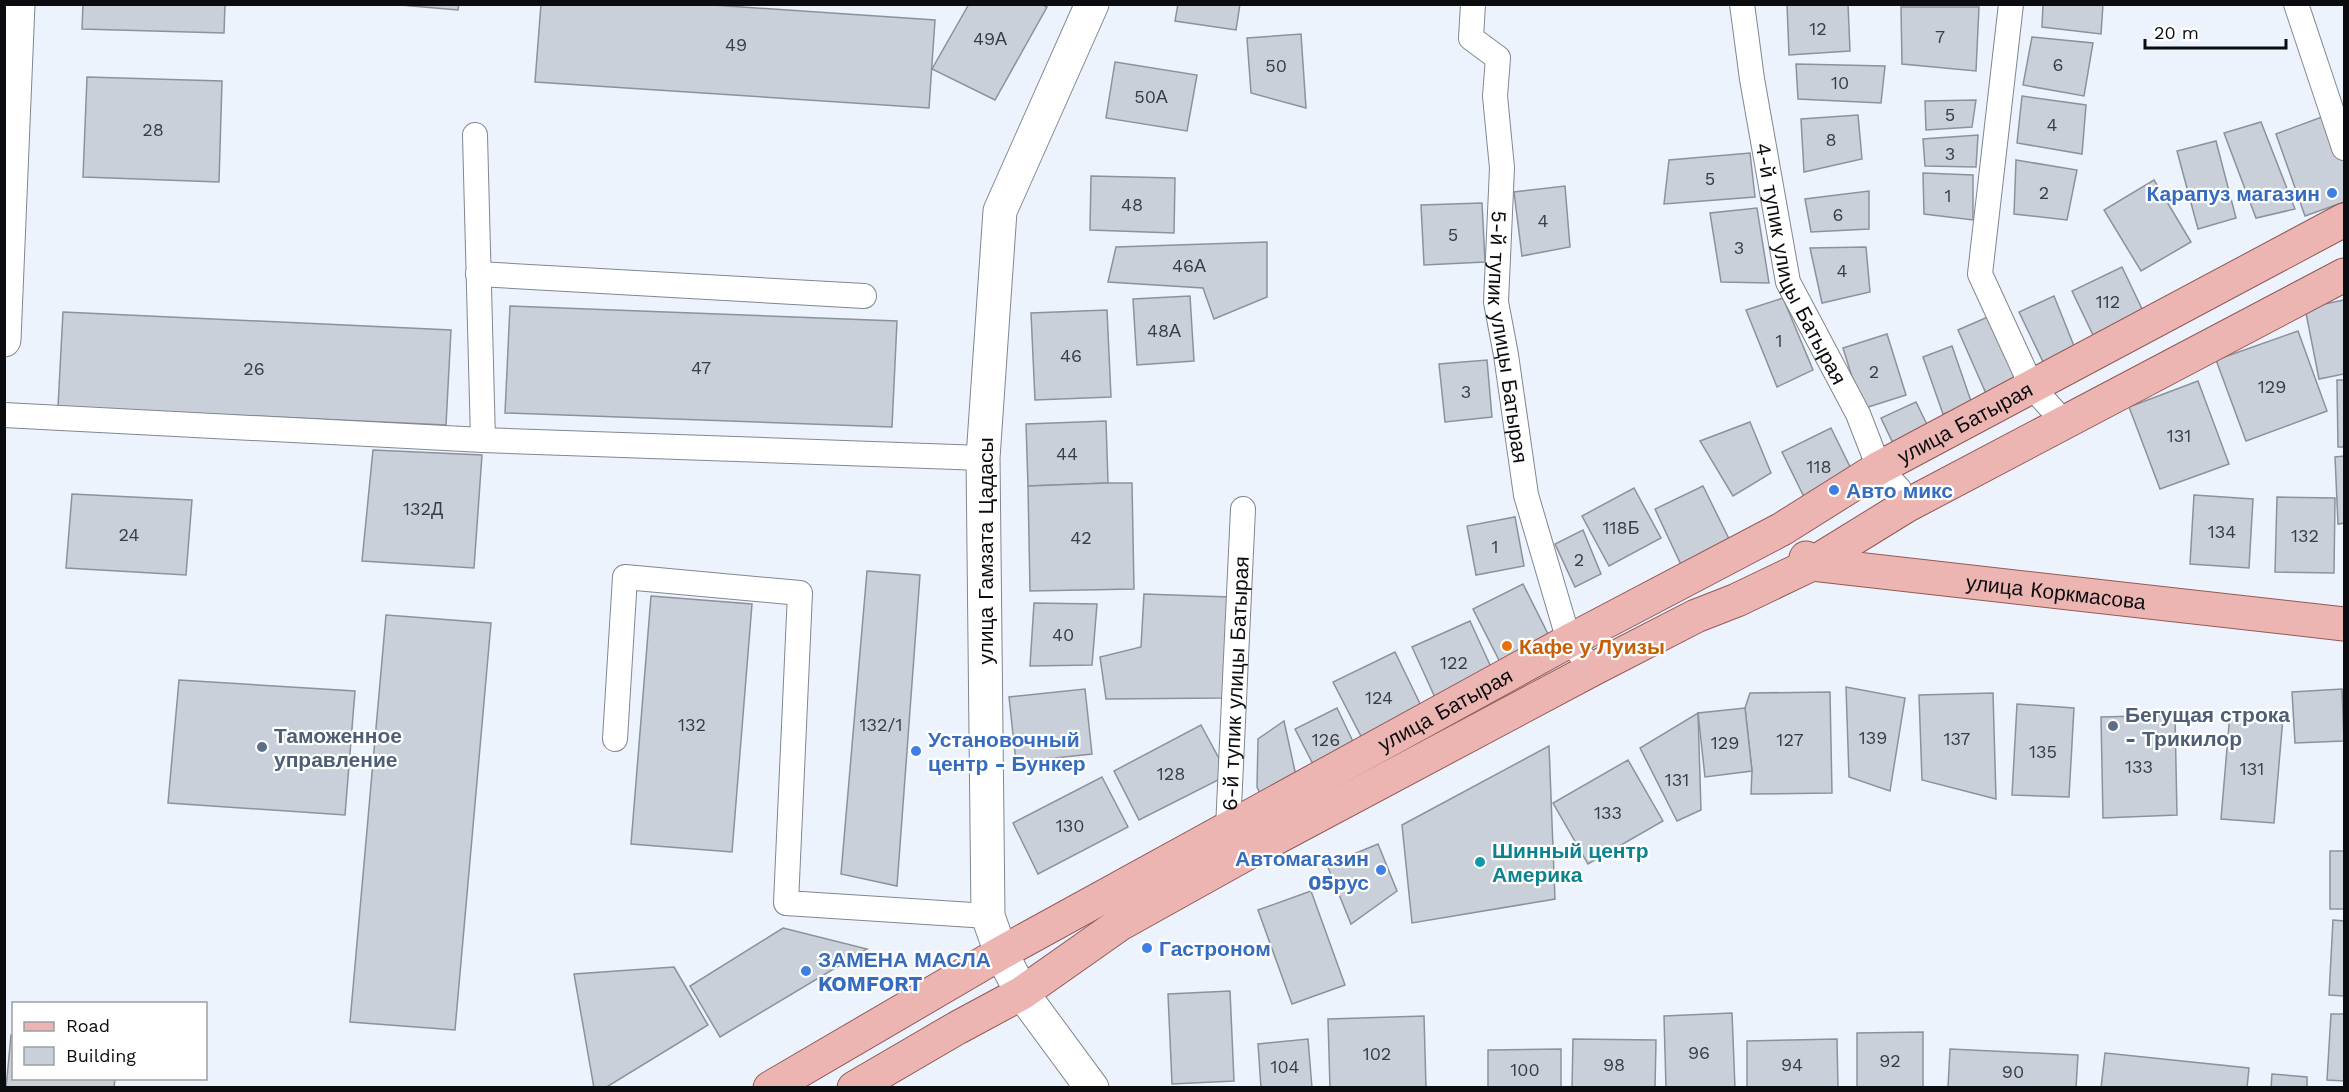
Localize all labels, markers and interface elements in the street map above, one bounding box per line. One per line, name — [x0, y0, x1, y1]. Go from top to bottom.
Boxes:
scale bar — [2145, 12, 2286, 50]
house number: 12 — [1809, 18, 1827, 39]
text: 20 m — [2154, 22, 2199, 43]
house number: 7 — [1935, 26, 1945, 47]
house number: 49А — [973, 28, 1007, 49]
house number: 49 — [725, 34, 747, 55]
house number: 6 — [2053, 54, 2063, 75]
house number: 50 — [1265, 55, 1287, 76]
house number: 10 — [1831, 72, 1849, 93]
house number: 50А — [1134, 86, 1168, 107]
house number: 5 — [1945, 104, 1955, 125]
house number: 4 — [2047, 114, 2058, 135]
house number: 28 — [142, 119, 164, 140]
house number: 8 — [1825, 129, 1837, 150]
street label: 4-й тупик улицы Батырая — [1753, 138, 1855, 388]
house number: 3 — [1945, 143, 1955, 164]
house number: 5 — [1705, 168, 1715, 189]
place label: Карапуз магазин — [2147, 181, 2320, 206]
house number: 2 — [2039, 182, 2049, 203]
house number: 1 — [1944, 185, 1952, 206]
marker: Карапуз магазин — [2325, 186, 2339, 200]
house number: 48 — [1121, 194, 1143, 215]
house number: 6 — [1833, 204, 1843, 225]
street label: 5-й тупик улицы Батырая — [1483, 210, 1534, 465]
house number: 4 — [1538, 210, 1549, 231]
house number: 5 — [1448, 224, 1458, 245]
house number: 3 — [1734, 237, 1744, 258]
house number: 46А — [1172, 255, 1206, 276]
house number: 4 — [1837, 259, 1847, 281]
house number: 112 — [2096, 291, 2120, 312]
house number: 48А — [1147, 320, 1181, 341]
house number: 1 — [1775, 330, 1783, 351]
house number: 46 — [1060, 345, 1082, 366]
house number: 47 — [691, 357, 711, 378]
house number: 26 — [243, 358, 265, 379]
house number: 2 — [1869, 361, 1879, 382]
street label: улица Батырая — [1893, 376, 2037, 468]
house number: 129 — [2258, 376, 2286, 397]
house number: 3 — [1461, 381, 1471, 402]
house number: 131 — [2167, 425, 2191, 446]
street label: улица Гамзата Цадасы — [973, 437, 998, 665]
house number: 44 — [1056, 443, 1078, 464]
house number: 118 — [1806, 456, 1832, 477]
place label: Авто микс — [1846, 478, 1953, 503]
marker: Авто микс — [1827, 483, 1841, 497]
house number: 132Д — [403, 498, 443, 519]
house number: 118Б — [1603, 517, 1639, 538]
house number: 134 — [2208, 521, 2236, 542]
house number: 24 — [119, 524, 139, 545]
house number: 132 — [2291, 525, 2319, 546]
house number: 42 — [1070, 527, 1092, 548]
house number: 1 — [1491, 536, 1499, 557]
house number: 2 — [1574, 549, 1584, 570]
street label: 6-й тупик улицы Батырая — [1216, 556, 1253, 812]
street label: улица Коркмасова — [1965, 569, 2148, 614]
house number: 40 — [1052, 624, 1074, 645]
place label: Кафе у Луизы — [1519, 634, 1665, 659]
marker: Кафе у Луизы — [1500, 639, 1514, 653]
house number: 122 — [1440, 652, 1468, 673]
street label: улица Батырая — [1373, 662, 1516, 756]
house number: 124 — [1365, 687, 1393, 708]
place label: Бегущая строка - Трикилор — [2125, 702, 2290, 751]
house number: 132 — [678, 714, 706, 735]
house number: 132/1 — [860, 714, 902, 735]
marker: Бегущая строка - Трикилор — [2106, 719, 2120, 733]
place label: Таможенное управление — [274, 723, 402, 772]
place label: Установочный центр - Бункер — [928, 727, 1086, 776]
house number: 139 — [1859, 727, 1887, 748]
house number: 137 — [1944, 728, 1970, 749]
house number: 126 — [1312, 729, 1340, 750]
house number: 127 — [1776, 729, 1804, 750]
house number: 129 — [1711, 732, 1739, 753]
marker: Таможенное управление — [255, 740, 269, 754]
house number: 135 — [2029, 741, 2057, 762]
marker: Установочный центр - Бункер — [909, 744, 923, 758]
house number: 133 — [2125, 756, 2153, 777]
house number: 131 — [2240, 758, 2264, 779]
house number: 128 — [1157, 763, 1185, 784]
house number: 131 — [1665, 769, 1689, 790]
house number: 133 — [1594, 802, 1622, 823]
house number: 130 — [1056, 815, 1084, 836]
place label: Шинный центр Америка — [1492, 838, 1649, 887]
place label: Автомагазин 05рус — [1235, 846, 1369, 895]
marker: Шинный центр Америка — [1473, 855, 1487, 869]
marker: Автомагазин 05рус — [1374, 863, 1388, 877]
place label: Гастроном — [1159, 936, 1271, 961]
marker: Гастроном — [1140, 941, 1154, 955]
place label: ЗАМЕНА МАСЛА KOMFORT — [818, 947, 991, 996]
marker: ЗАМЕНА МАСЛА KOMFORT — [799, 964, 813, 978]
legend — [12, 1002, 207, 1080]
text: Road — [66, 1015, 110, 1036]
house number: 96 — [1688, 1042, 1710, 1063]
house number: 102 — [1363, 1043, 1391, 1064]
text: Building — [66, 1045, 136, 1066]
house number: 92 — [1879, 1050, 1901, 1071]
house number: 98 — [1603, 1054, 1625, 1075]
house number: 94 — [1781, 1054, 1803, 1075]
house number: 104 — [1270, 1056, 1300, 1077]
house number: 100 — [1510, 1059, 1540, 1080]
house number: 90 — [2002, 1061, 2024, 1082]

